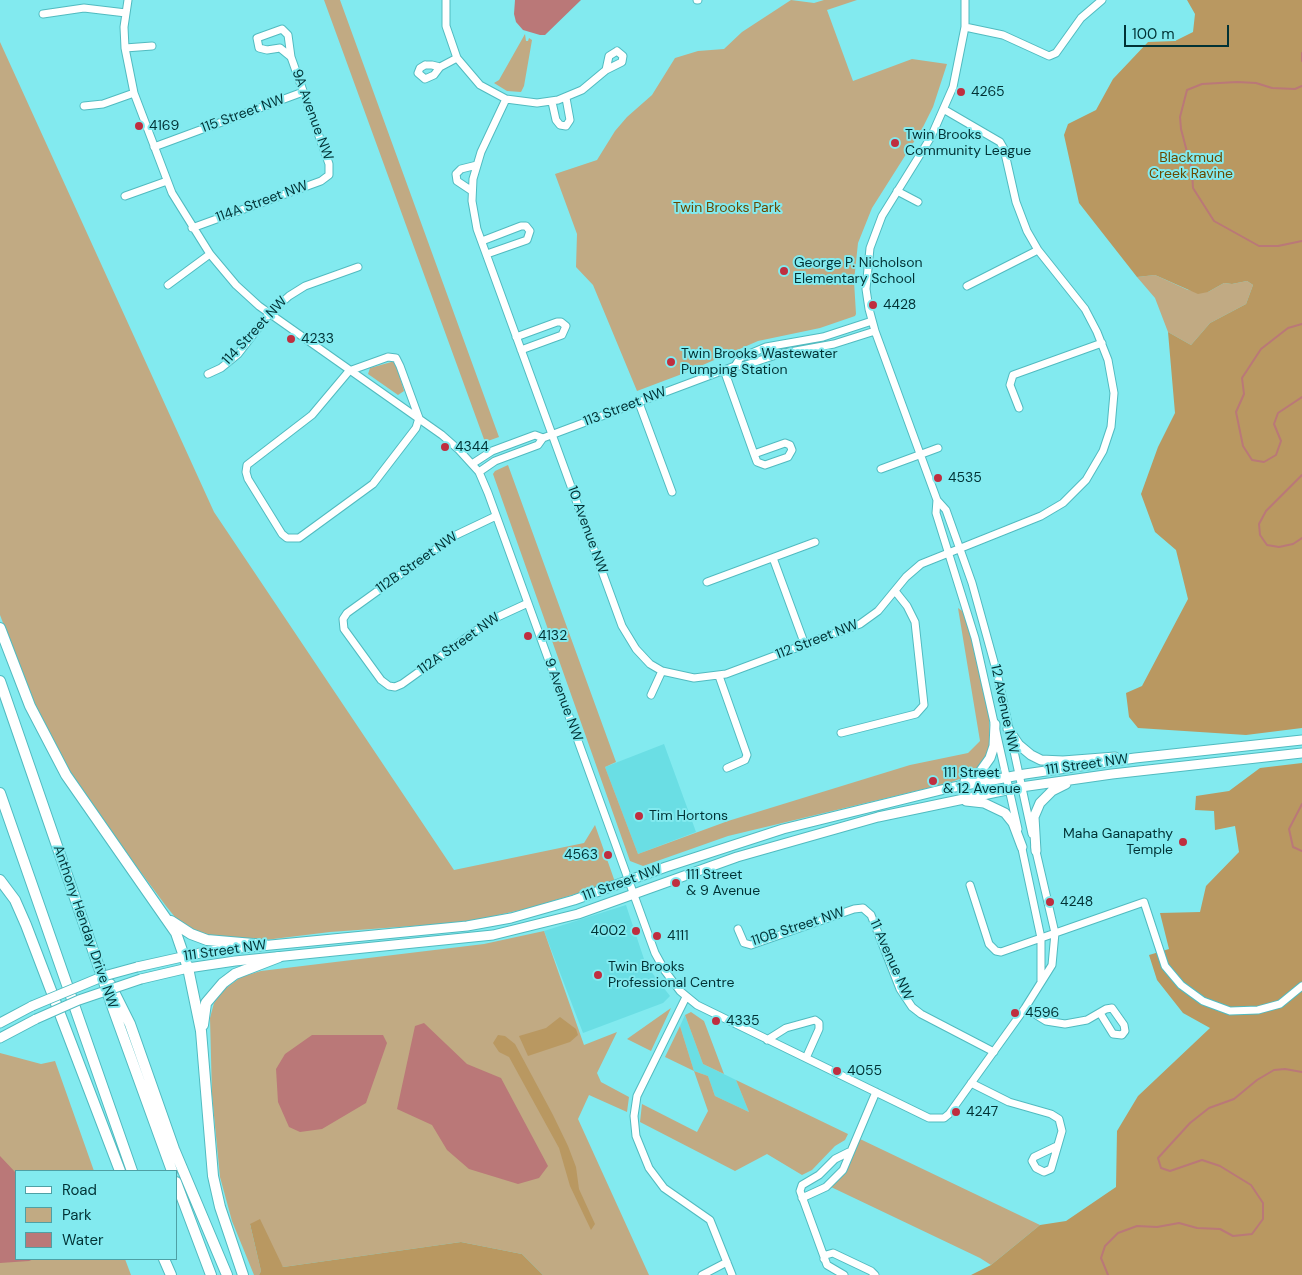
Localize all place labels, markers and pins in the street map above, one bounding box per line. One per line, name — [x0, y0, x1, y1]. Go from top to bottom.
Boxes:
place label: 4265 — [971, 84, 1005, 100]
marker: 4265 — [955, 86, 967, 98]
place label: 4169 — [149, 118, 179, 134]
marker: 4169 — [133, 120, 145, 132]
place label: Twin Brooks Community League — [905, 127, 1031, 160]
marker: Twin Brooks Community League — [889, 137, 901, 149]
place label: George P. Nicholson Elementary School — [794, 255, 923, 288]
marker: George P. Nicholson Elementary School — [778, 265, 790, 277]
place label: 4428 — [883, 297, 916, 313]
marker: 4428 — [867, 299, 879, 311]
place label: 4233 — [301, 331, 334, 347]
marker: 4233 — [285, 333, 297, 345]
place label: Twin Brooks Wastewater Pumping Station — [681, 346, 838, 378]
marker: Twin Brooks Wastewater Pumping Station — [665, 356, 677, 368]
place label: 4344 — [455, 439, 489, 455]
marker: 4344 — [439, 441, 451, 453]
place label: 4535 — [948, 470, 982, 486]
marker: 4535 — [932, 472, 944, 484]
place label: 4132 — [538, 628, 567, 644]
marker: 4132 — [522, 630, 534, 642]
place label: 111 Street & 12 Avenue — [943, 765, 1021, 798]
marker: 111 Street & 12 Avenue — [927, 775, 939, 787]
place label: Tim Hortons — [649, 808, 728, 824]
marker: Tim Hortons — [633, 810, 645, 822]
place label: Maha Ganapathy Temple — [1063, 826, 1173, 859]
marker: Maha Ganapathy Temple — [1177, 836, 1189, 848]
place label: 4563 — [564, 847, 598, 863]
marker: 4563 — [602, 849, 614, 861]
place label: 111 Street & 9 Avenue — [686, 867, 760, 900]
marker: 111 Street & 9 Avenue — [670, 877, 682, 889]
place label: 4248 — [1060, 894, 1093, 910]
marker: 4248 — [1044, 896, 1056, 908]
place label: 4002 — [590, 923, 626, 939]
marker: 4002 — [630, 925, 642, 937]
place label: 4111 — [667, 928, 689, 944]
marker: 4111 — [651, 930, 663, 942]
place label: Twin Brooks Professional Centre — [608, 959, 734, 992]
marker: Twin Brooks Professional Centre — [592, 969, 604, 981]
place label: 4596 — [1025, 1005, 1059, 1021]
marker: 4596 — [1009, 1007, 1021, 1019]
place label: 4335 — [726, 1013, 760, 1029]
marker: 4335 — [710, 1015, 722, 1027]
place label: 4055 — [847, 1063, 882, 1079]
marker: 4055 — [831, 1065, 843, 1077]
place label: 4247 — [966, 1104, 998, 1120]
marker: 4247 — [950, 1106, 962, 1118]

